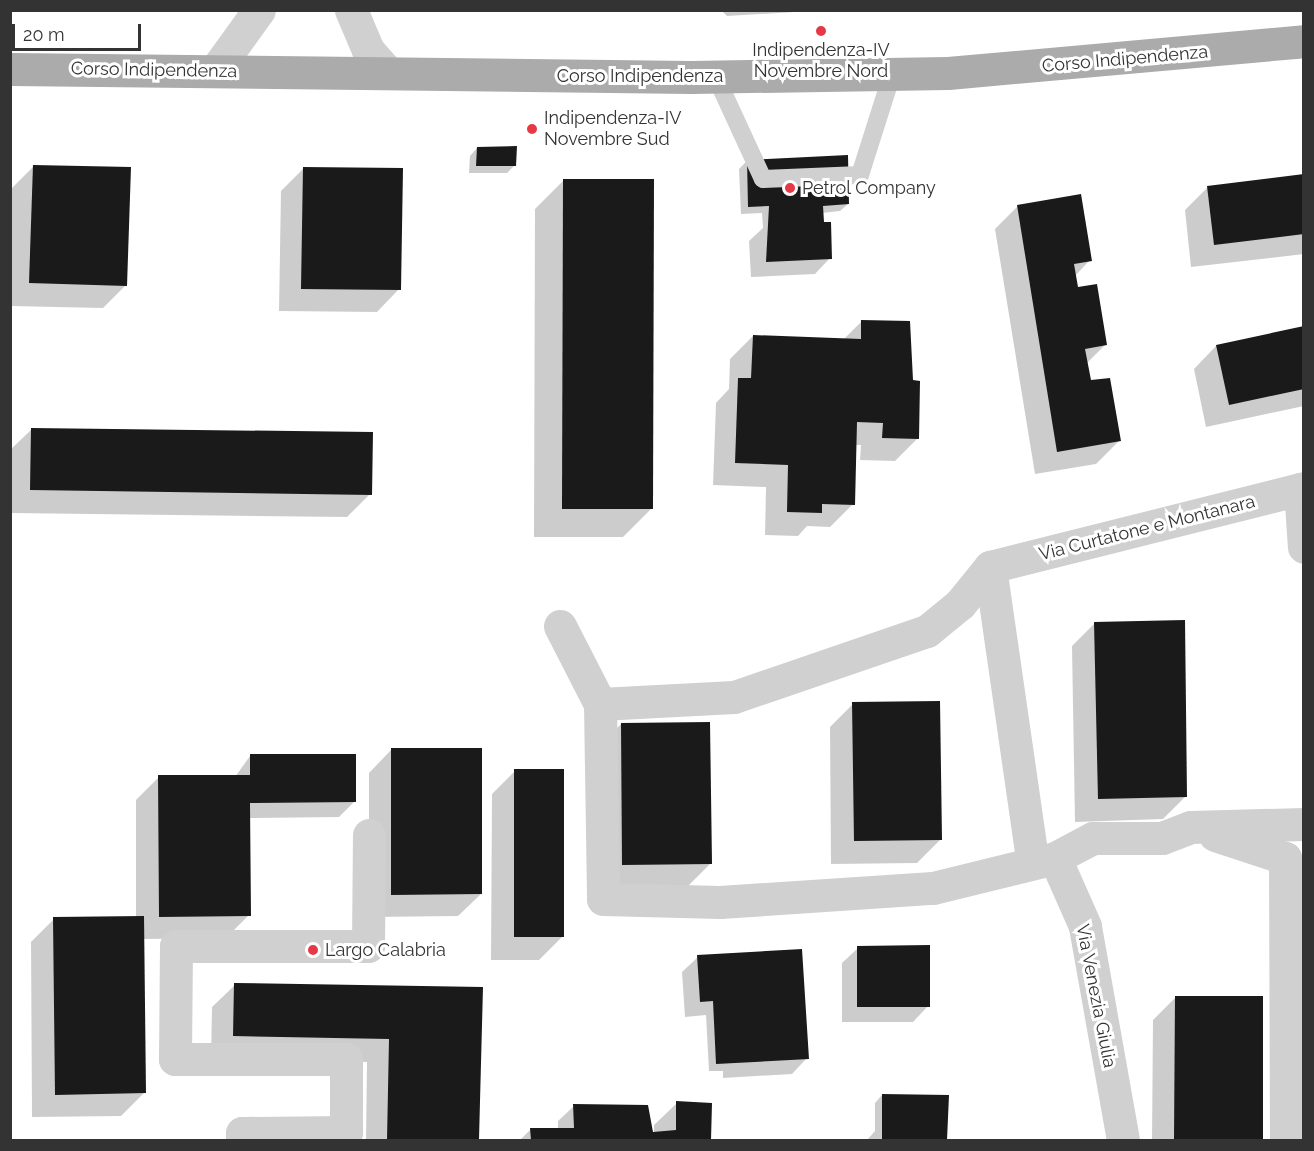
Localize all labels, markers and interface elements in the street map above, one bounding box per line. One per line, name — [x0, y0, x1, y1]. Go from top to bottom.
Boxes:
scale bar — [15, 12, 144, 50]
text: 20 m — [23, 24, 65, 45]
marker: Indipendenza-IV Novembre Nord — [814, 24, 828, 38]
place label: Indipendenza-IV Novembre Nord — [752, 40, 890, 82]
street label: Corso Indipendenza — [1041, 41, 1209, 77]
street label: Corso Indipendenza — [71, 58, 237, 82]
street label: Corso Indipendenza — [557, 65, 723, 87]
place label: Indipendenza-IV Novembre Sud — [544, 108, 681, 150]
marker: Indipendenza-IV Novembre Sud — [525, 122, 539, 136]
place label: Petrol Company — [802, 177, 936, 199]
marker: Petrol Company — [783, 181, 797, 195]
street label: Via Curtatone e Montanara — [1037, 491, 1257, 565]
street label: Via Venezia Giulia — [1071, 922, 1121, 1070]
place label: Largo Calabria — [325, 939, 446, 961]
marker: Largo Calabria — [306, 943, 320, 957]

